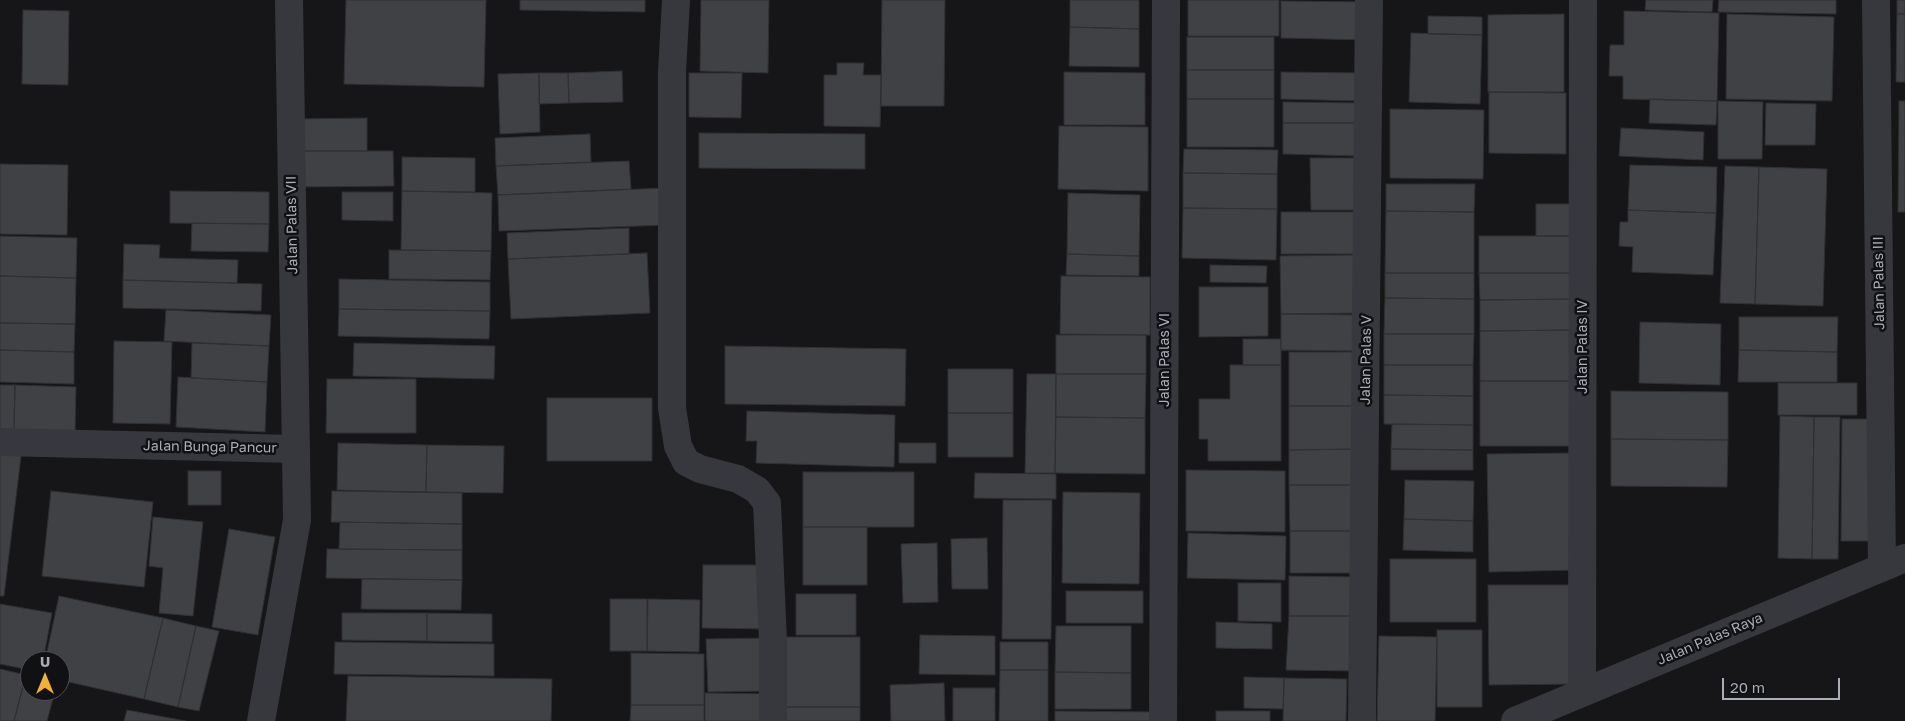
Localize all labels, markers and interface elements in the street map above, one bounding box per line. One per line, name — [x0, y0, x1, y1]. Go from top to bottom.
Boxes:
street label: Jalan Palas VII — [283, 176, 301, 274]
street label: Jalan Palas III — [1870, 236, 1888, 330]
street label: Jalan Palas IV — [1575, 300, 1591, 394]
street label: Jalan Palas VI — [1157, 313, 1173, 407]
street label: Jalan Palas V — [1357, 315, 1375, 405]
street label: Jalan Bunga Pancur — [143, 437, 277, 457]
street label: Jalan Palas Raya — [1655, 609, 1765, 669]
north arrow — [20, 651, 70, 701]
text: U — [40, 653, 50, 670]
scale bar — [1725, 668, 1842, 700]
text: 20 m — [1730, 678, 1765, 696]

